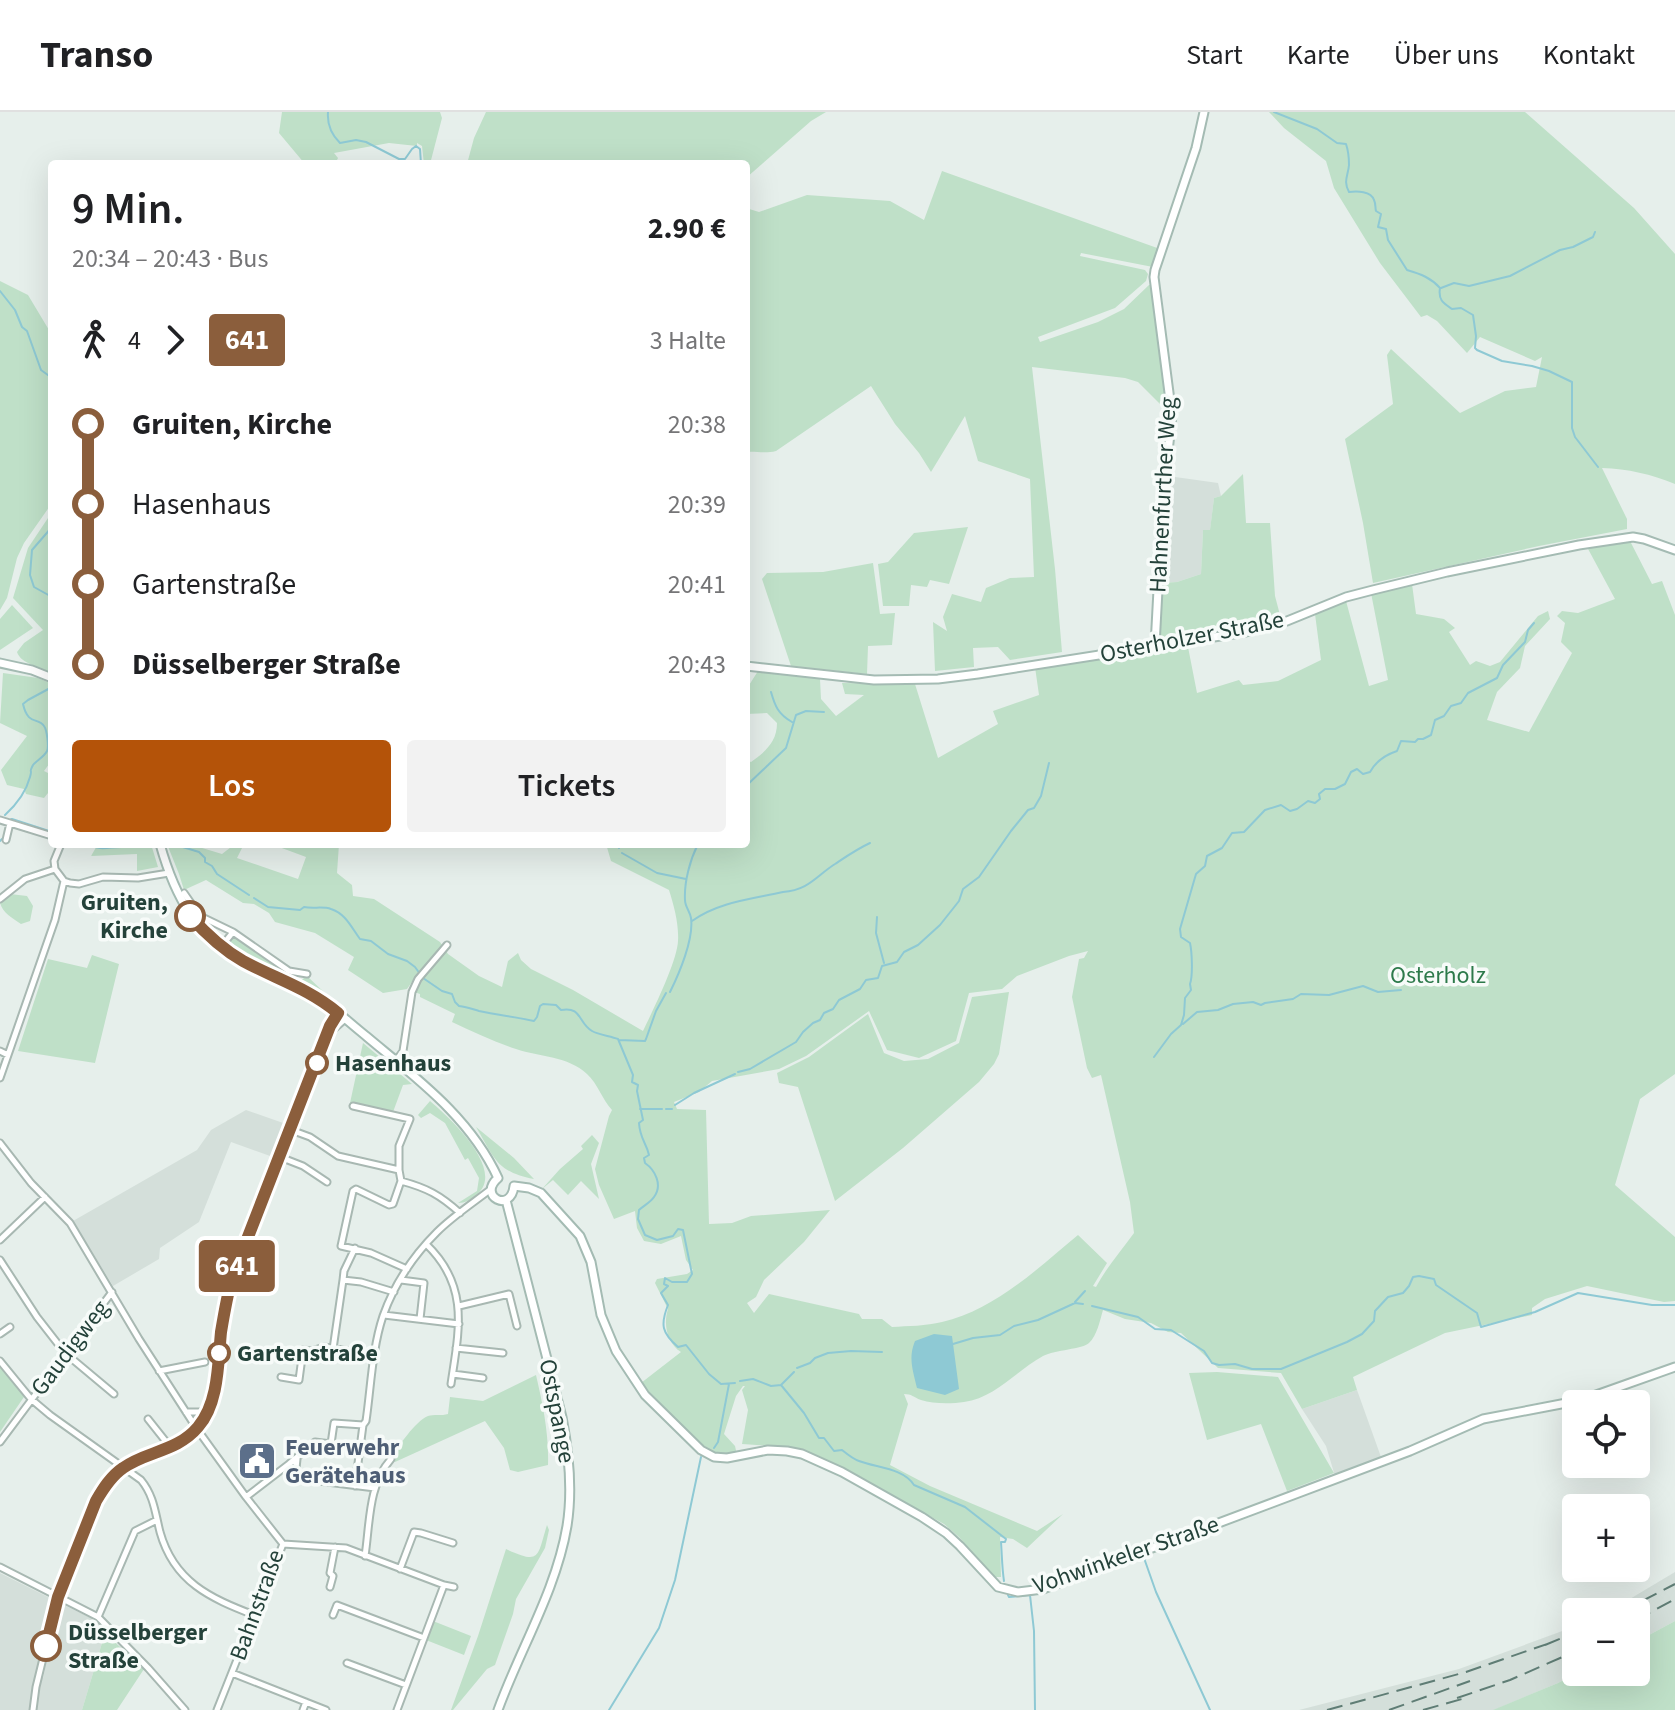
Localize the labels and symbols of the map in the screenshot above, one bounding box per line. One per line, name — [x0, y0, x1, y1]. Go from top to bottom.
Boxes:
street label: Hahnenfurther Weg — [1140, 396, 1186, 594]
street label: Osterholzer Straße — [1097, 602, 1287, 672]
place label: Gruiten, Kirche — [81, 885, 168, 948]
marker: Gruiten, Kirche — [175, 901, 205, 931]
park label: Osterholz — [1390, 958, 1486, 993]
place label: Hasenhaus — [335, 1046, 451, 1081]
marker: Hasenhaus — [306, 1052, 328, 1074]
line badge: 641 — [191, 1240, 283, 1292]
street label: Gaudigweg — [22, 1293, 118, 1403]
place label: Gartenstraße — [237, 1336, 378, 1371]
marker: Gartenstraße — [208, 1342, 230, 1364]
street label: Ostspange — [530, 1356, 584, 1466]
place label: Feuerwehr Gerätehaus — [285, 1430, 406, 1493]
public building icon: Feuerwehr Gerätehaus — [236, 1440, 278, 1482]
street label: Vohwinkeler Straße — [1028, 1507, 1224, 1603]
street label: Bahnstraße — [221, 1545, 293, 1665]
place label: Düsselberger Straße — [68, 1615, 208, 1678]
marker: Düsselberger Straße — [31, 1631, 61, 1661]

